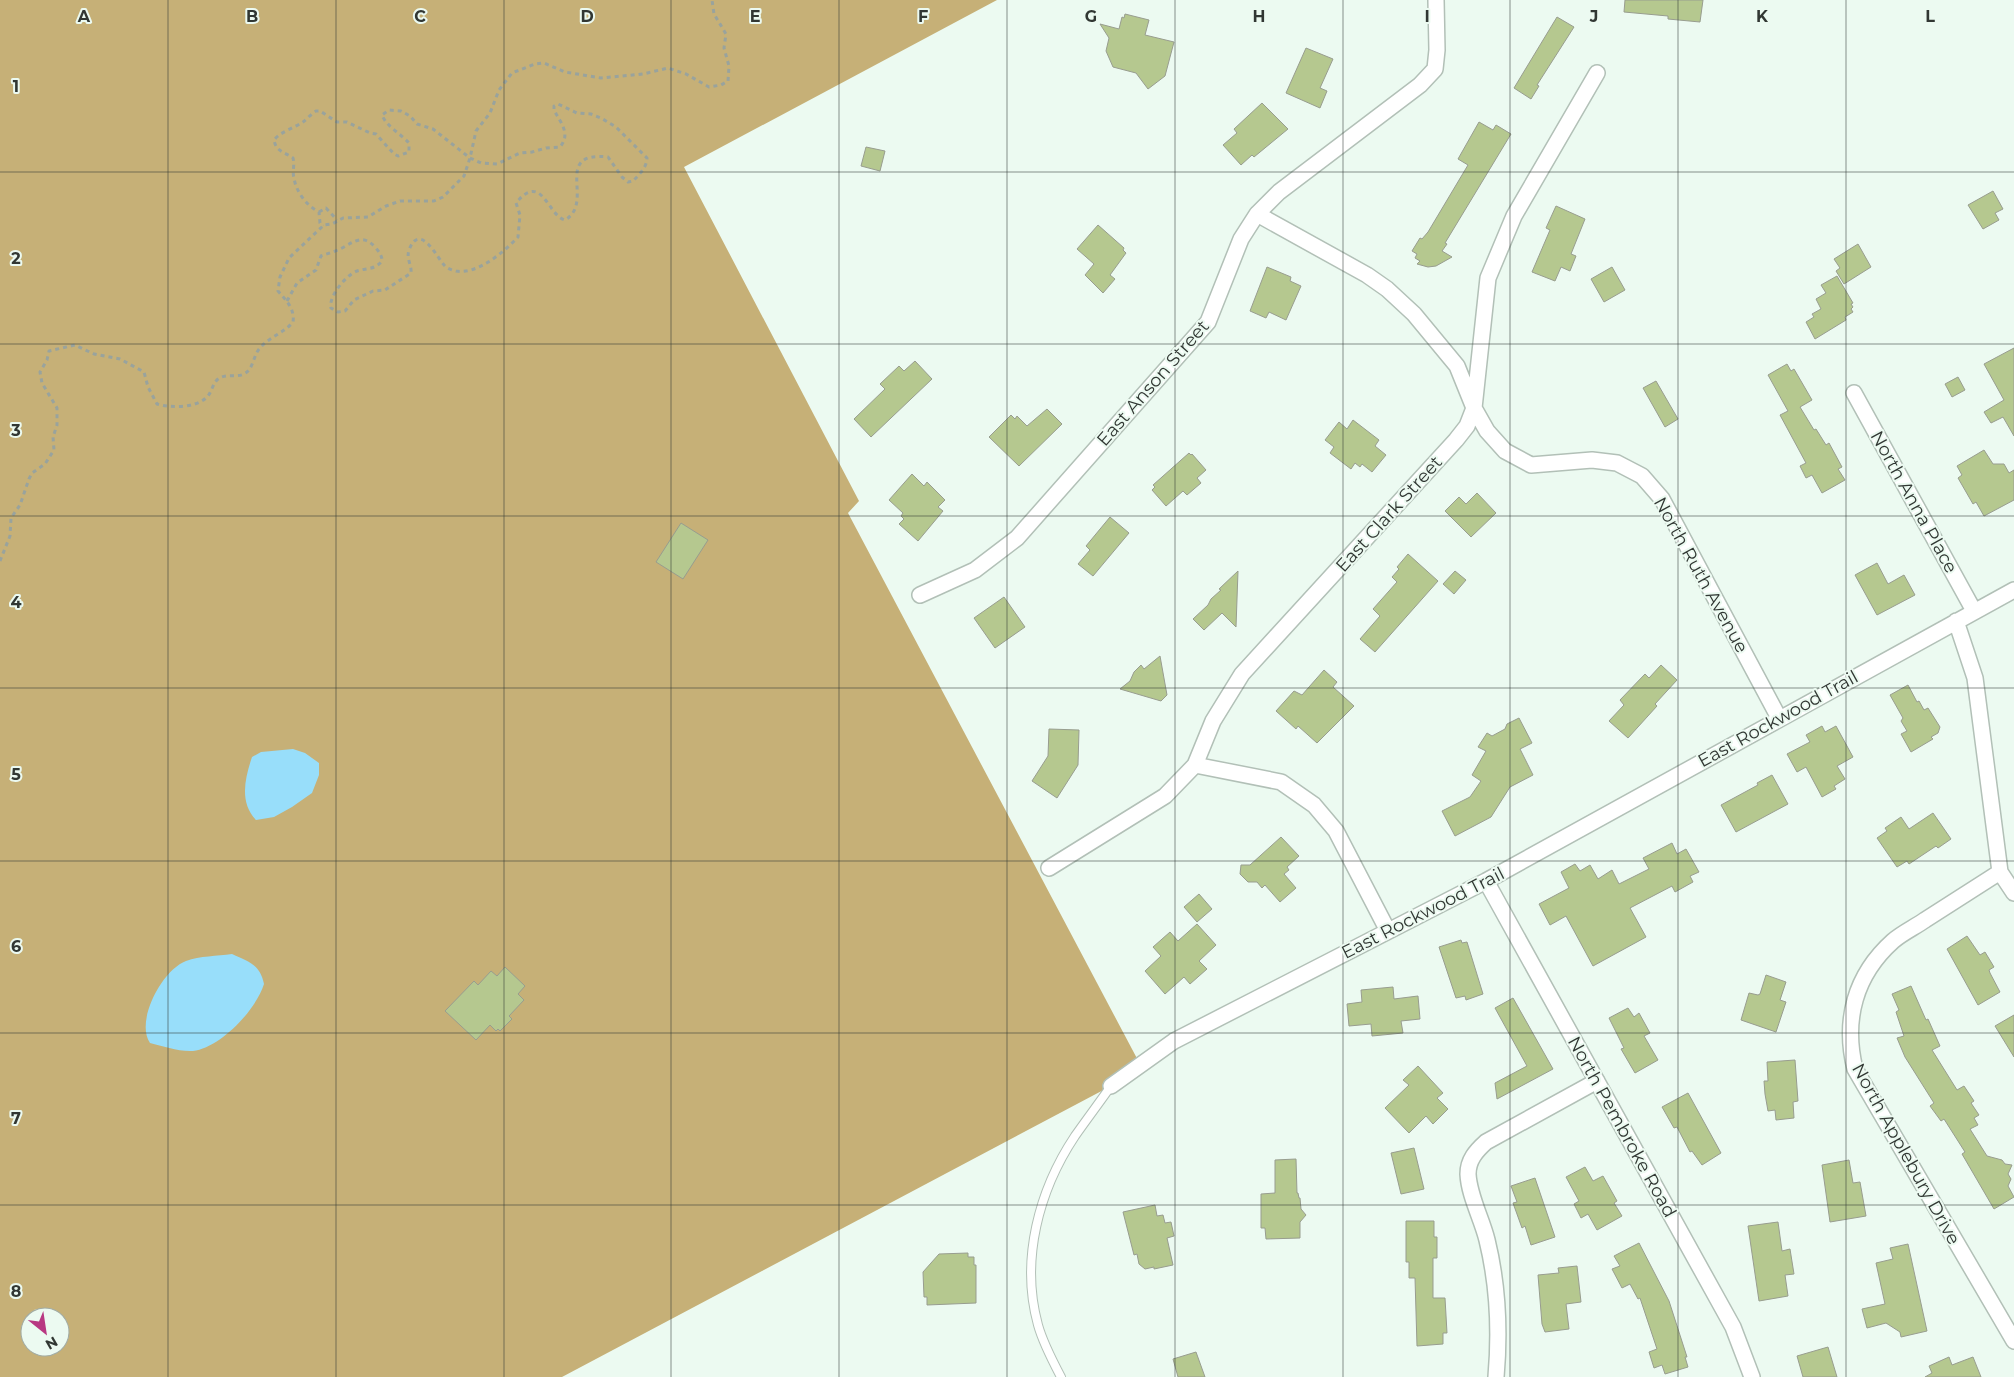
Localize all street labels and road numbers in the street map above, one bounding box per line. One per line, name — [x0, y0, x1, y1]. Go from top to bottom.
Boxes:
street label: East Anson Street — [1092, 315, 1214, 451]
street label: North Anna Place — [1866, 427, 1962, 577]
street label: East Clark Street — [1331, 451, 1447, 577]
street label: North Ruth Avenue — [1649, 493, 1753, 657]
street label: East Rockwood Trail — [1694, 666, 1862, 772]
street label: East Rockwood Trail — [1338, 862, 1508, 964]
street label: North Pembroke Road — [1563, 1033, 1681, 1221]
street label: North Applebury Drive — [1847, 1060, 1965, 1248]

